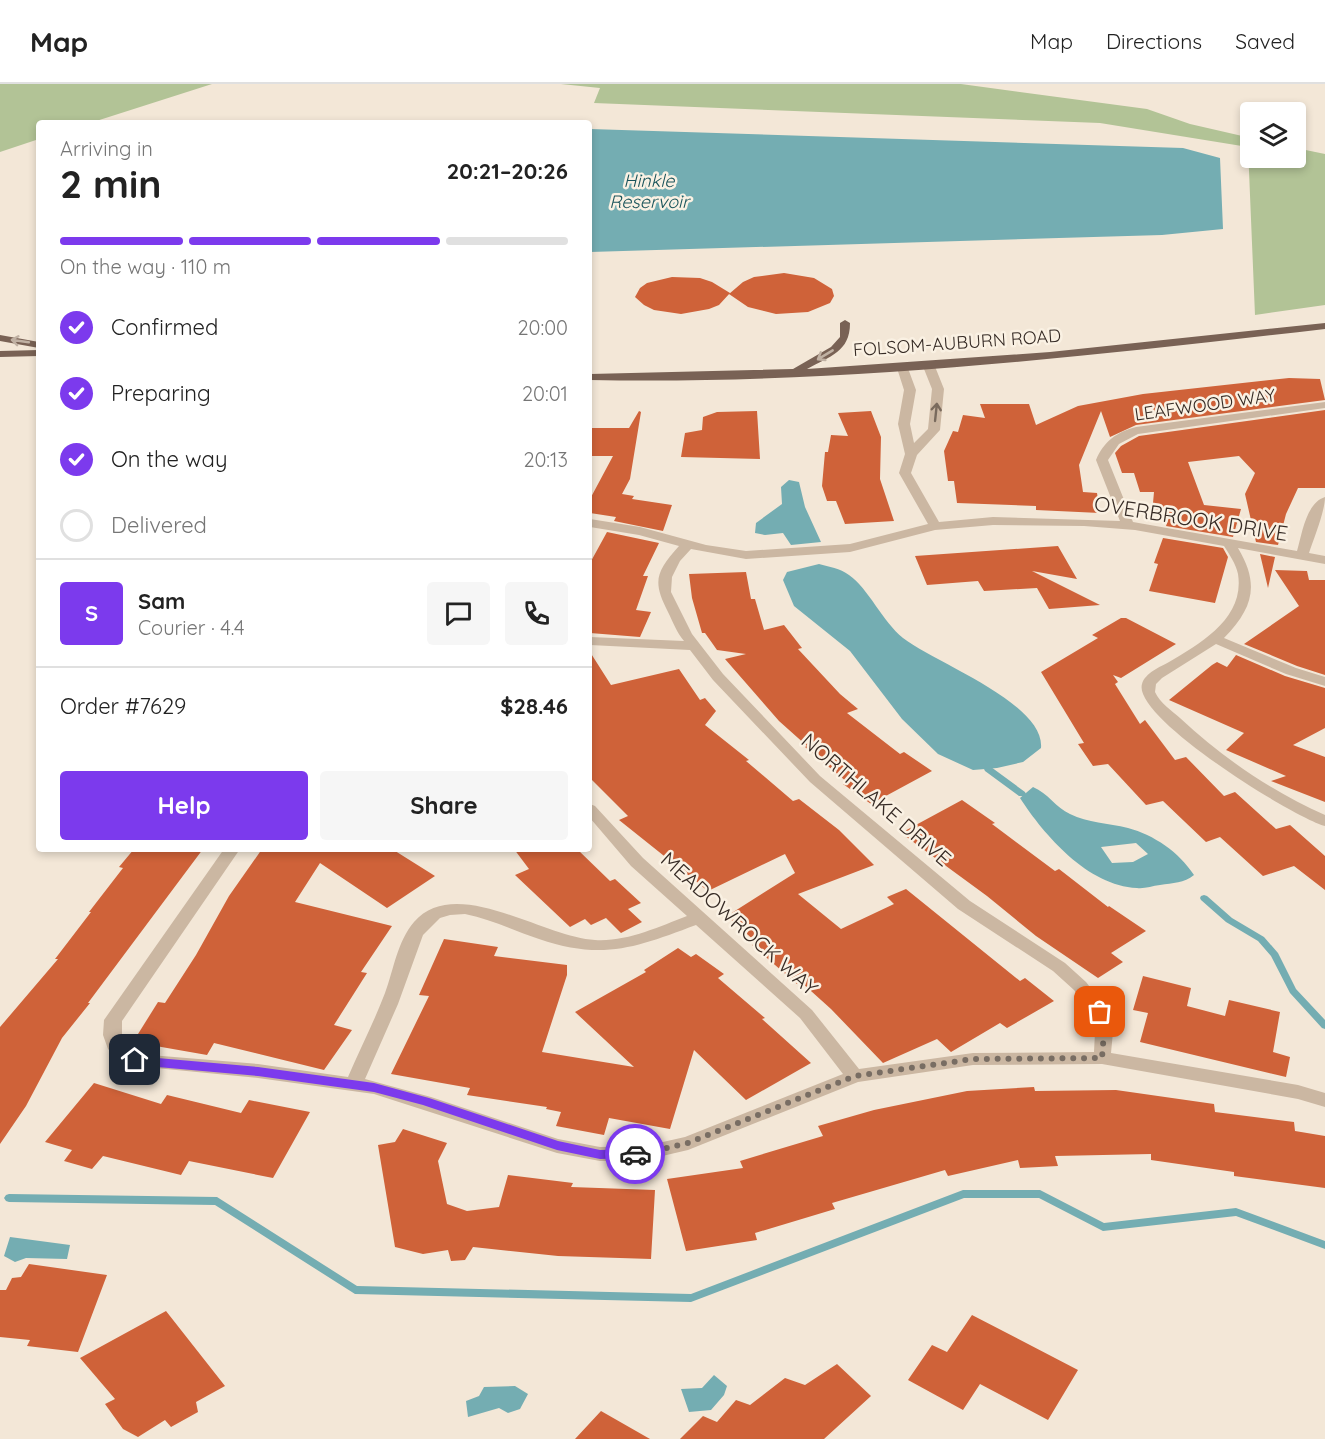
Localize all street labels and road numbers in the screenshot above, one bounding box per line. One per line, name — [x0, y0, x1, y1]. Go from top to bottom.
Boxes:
street label: FOLSOM-AUBURN ROAD — [852, 324, 1062, 361]
street label: LEAFWOOD WAY — [1133, 383, 1277, 426]
street label: OVERBROOK DRIVE — [1092, 490, 1290, 546]
street label: NORTHLAKE DRIVE — [796, 727, 957, 871]
street label: MEADOWROCK WAY — [656, 846, 824, 1001]

